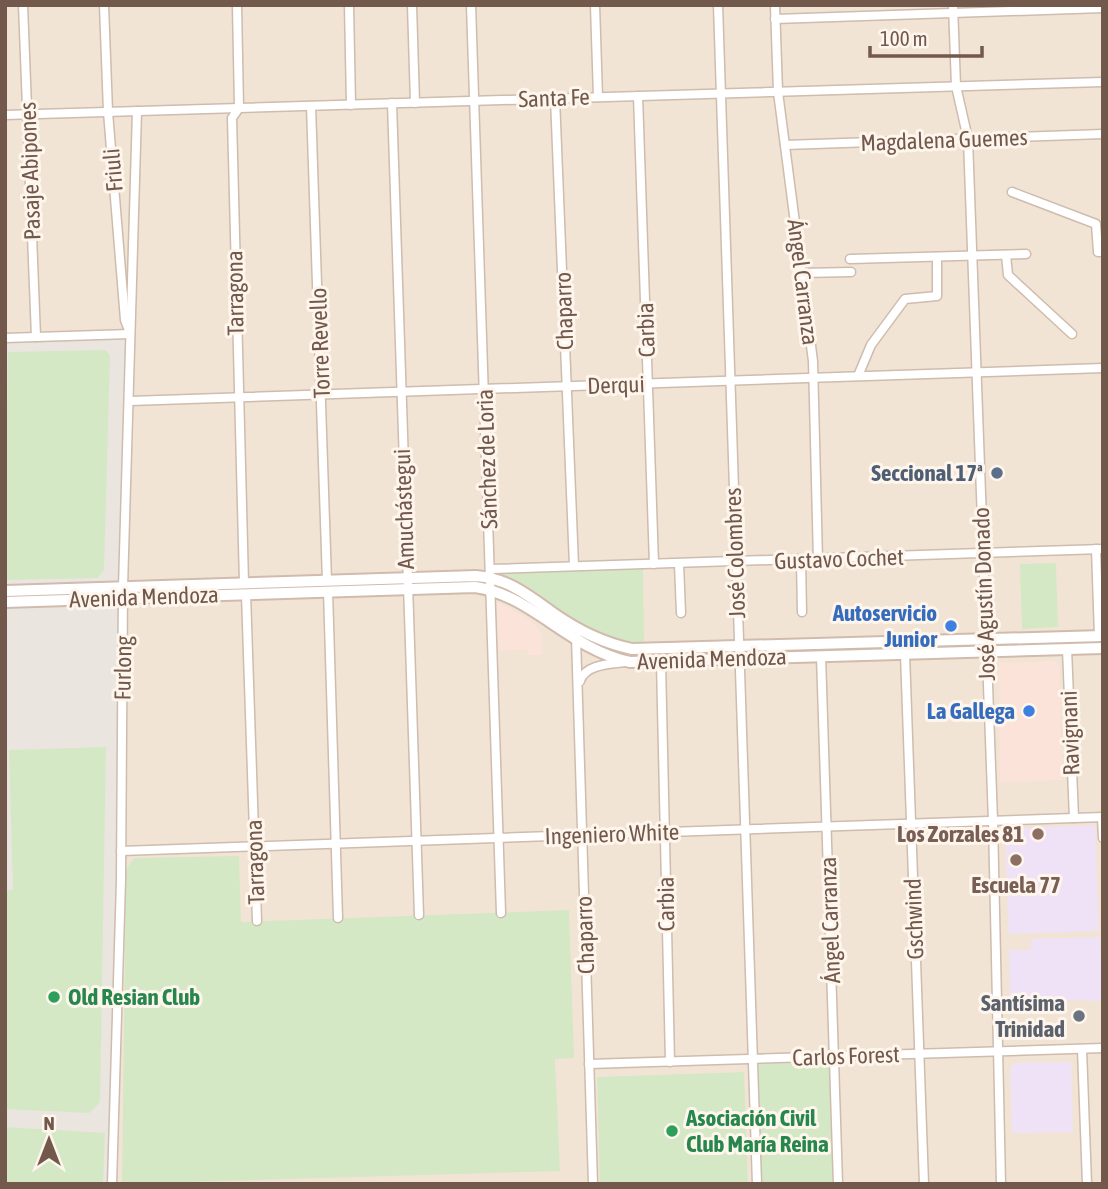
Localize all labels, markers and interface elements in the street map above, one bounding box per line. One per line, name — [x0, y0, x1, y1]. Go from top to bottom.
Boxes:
scale bar — [870, 14, 982, 58]
text: 100 m — [880, 26, 928, 50]
street label: Santa Fe — [518, 84, 590, 112]
street label: Pasaje Abipones — [15, 102, 45, 240]
street label: Magdalena Guemes — [860, 124, 1028, 156]
street label: Friuli — [98, 147, 128, 193]
street label: Ángel Carranza — [782, 218, 824, 346]
street label: Tarragona — [221, 250, 249, 336]
street label: Chaparro — [550, 271, 578, 351]
street label: Torre Revello — [305, 287, 335, 399]
street label: Carbia — [632, 302, 660, 358]
street label: Derqui — [587, 371, 645, 399]
street label: Sánchez de Loria — [472, 389, 502, 529]
street label: Amuchástegui — [389, 448, 419, 570]
place label: Seccional 17ª — [871, 460, 983, 486]
marker: Seccional 17ª — [989, 465, 1005, 481]
street label: José Colombres — [720, 487, 750, 619]
street label: José Agustín Donado — [968, 507, 1000, 681]
street label: Gustavo Cochet — [774, 544, 904, 574]
street label: Avenida Mendoza — [69, 581, 219, 613]
place label: Autoservicio Junior — [832, 600, 938, 652]
marker: Autoservicio Junior — [943, 618, 959, 634]
street label: Furlong — [109, 635, 137, 701]
street label: Avenida Mendoza — [637, 643, 787, 675]
street label: Ravignani — [1056, 690, 1084, 776]
place label: La Gallega — [927, 698, 1015, 724]
marker: La Gallega — [1021, 703, 1037, 719]
street label: Tarragona — [241, 819, 269, 905]
street label: Ingeniero White — [544, 819, 680, 849]
place label: Los Zorzales 81 — [897, 821, 1024, 847]
marker: Los Zorzales 81 — [1030, 826, 1046, 842]
marker: Escuela 77 — [1008, 852, 1024, 868]
street label: Ángel Carranza — [815, 856, 845, 984]
place label: Escuela 77 — [971, 872, 1061, 898]
street label: Carbia — [653, 876, 679, 932]
street label: Gschwind — [900, 878, 928, 960]
street label: Chaparro — [571, 895, 599, 975]
place label: Old Resian Club — [68, 984, 200, 1010]
marker: Old Resian Club — [46, 989, 62, 1005]
place label: Santísima Trinidad — [981, 990, 1065, 1042]
marker: Santísima Trinidad — [1071, 1008, 1087, 1024]
street label: Carlos Forest — [792, 1041, 900, 1071]
north arrow — [14, 1105, 84, 1175]
place label: Asociación Civil Club María Reina — [685, 1105, 829, 1157]
text: N — [43, 1112, 55, 1134]
marker: Asociación Civil Club María Reina — [664, 1123, 680, 1139]

